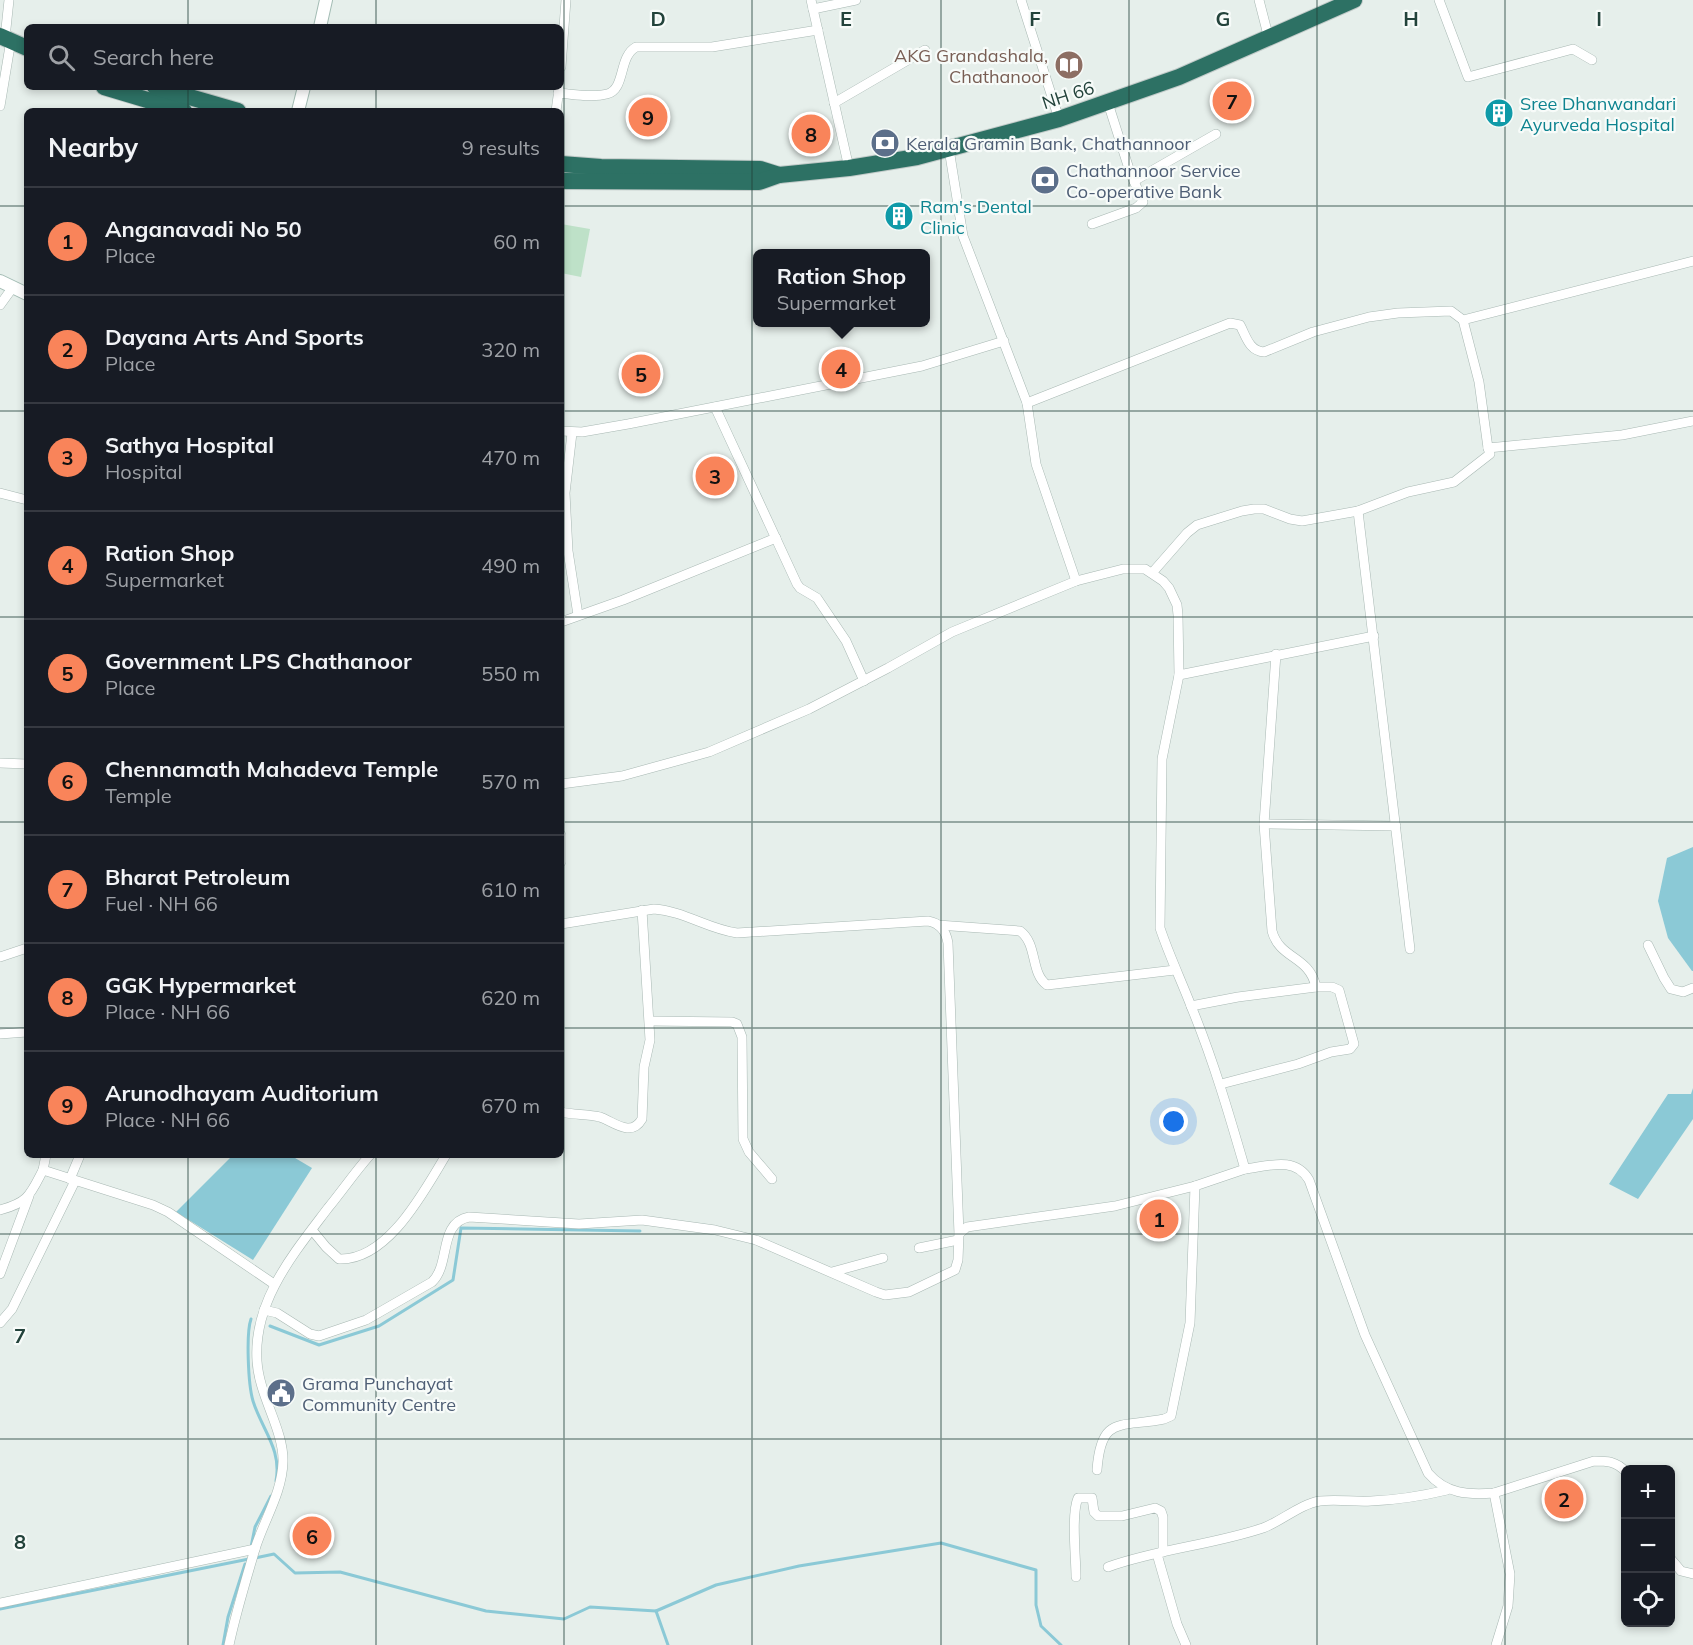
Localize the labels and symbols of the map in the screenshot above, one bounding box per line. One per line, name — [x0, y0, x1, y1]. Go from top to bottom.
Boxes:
text: D — [650, 6, 666, 31]
text: E — [840, 6, 852, 31]
text: F — [1029, 6, 1041, 31]
text: G — [1216, 6, 1230, 31]
text: H — [1403, 6, 1419, 31]
text: I — [1596, 6, 1602, 31]
place label: AKG Grandashala, Chathanoor — [894, 44, 1048, 88]
library icon: AKG Grandashala, Chathanoor — [1053, 49, 1085, 81]
street label: NH 66 — [1039, 76, 1097, 114]
pin: 7 — [1212, 78, 1252, 124]
place label: Sree Dhanwandari Ayurveda Hospital — [1520, 92, 1676, 136]
pin: 9 — [628, 94, 668, 140]
building icon: Sree Dhanwandari Ayurveda Hospital — [1483, 97, 1515, 129]
pin: 8 — [792, 112, 830, 156]
bank icon: Kerala Gramin Bank, Chathannoor — [869, 127, 901, 159]
place label: Kerala Gramin Bank, Chathannoor — [906, 132, 1192, 155]
place label: Chathannoor Service Co-operative Bank — [1066, 159, 1241, 203]
bank icon: Chathannoor Service Co-operative Bank — [1029, 164, 1061, 196]
place label: Ram's Dental Clinic — [920, 195, 1032, 239]
building icon: Ram's Dental Clinic — [883, 200, 915, 232]
pin: 4 — [822, 346, 860, 392]
pin: 5 — [622, 352, 660, 397]
pin: 3 — [696, 454, 734, 498]
your location — [1159, 1107, 1188, 1136]
pin: 1 — [1140, 1196, 1178, 1242]
text: 7 — [14, 1323, 26, 1348]
place label: Grama Punchayat Community Centre — [302, 1372, 456, 1416]
public building icon: Grama Punchayat Community Centre — [265, 1377, 297, 1409]
pin: 2 — [1544, 1476, 1584, 1522]
pin: 6 — [292, 1514, 332, 1558]
text: 8 — [14, 1529, 26, 1554]

